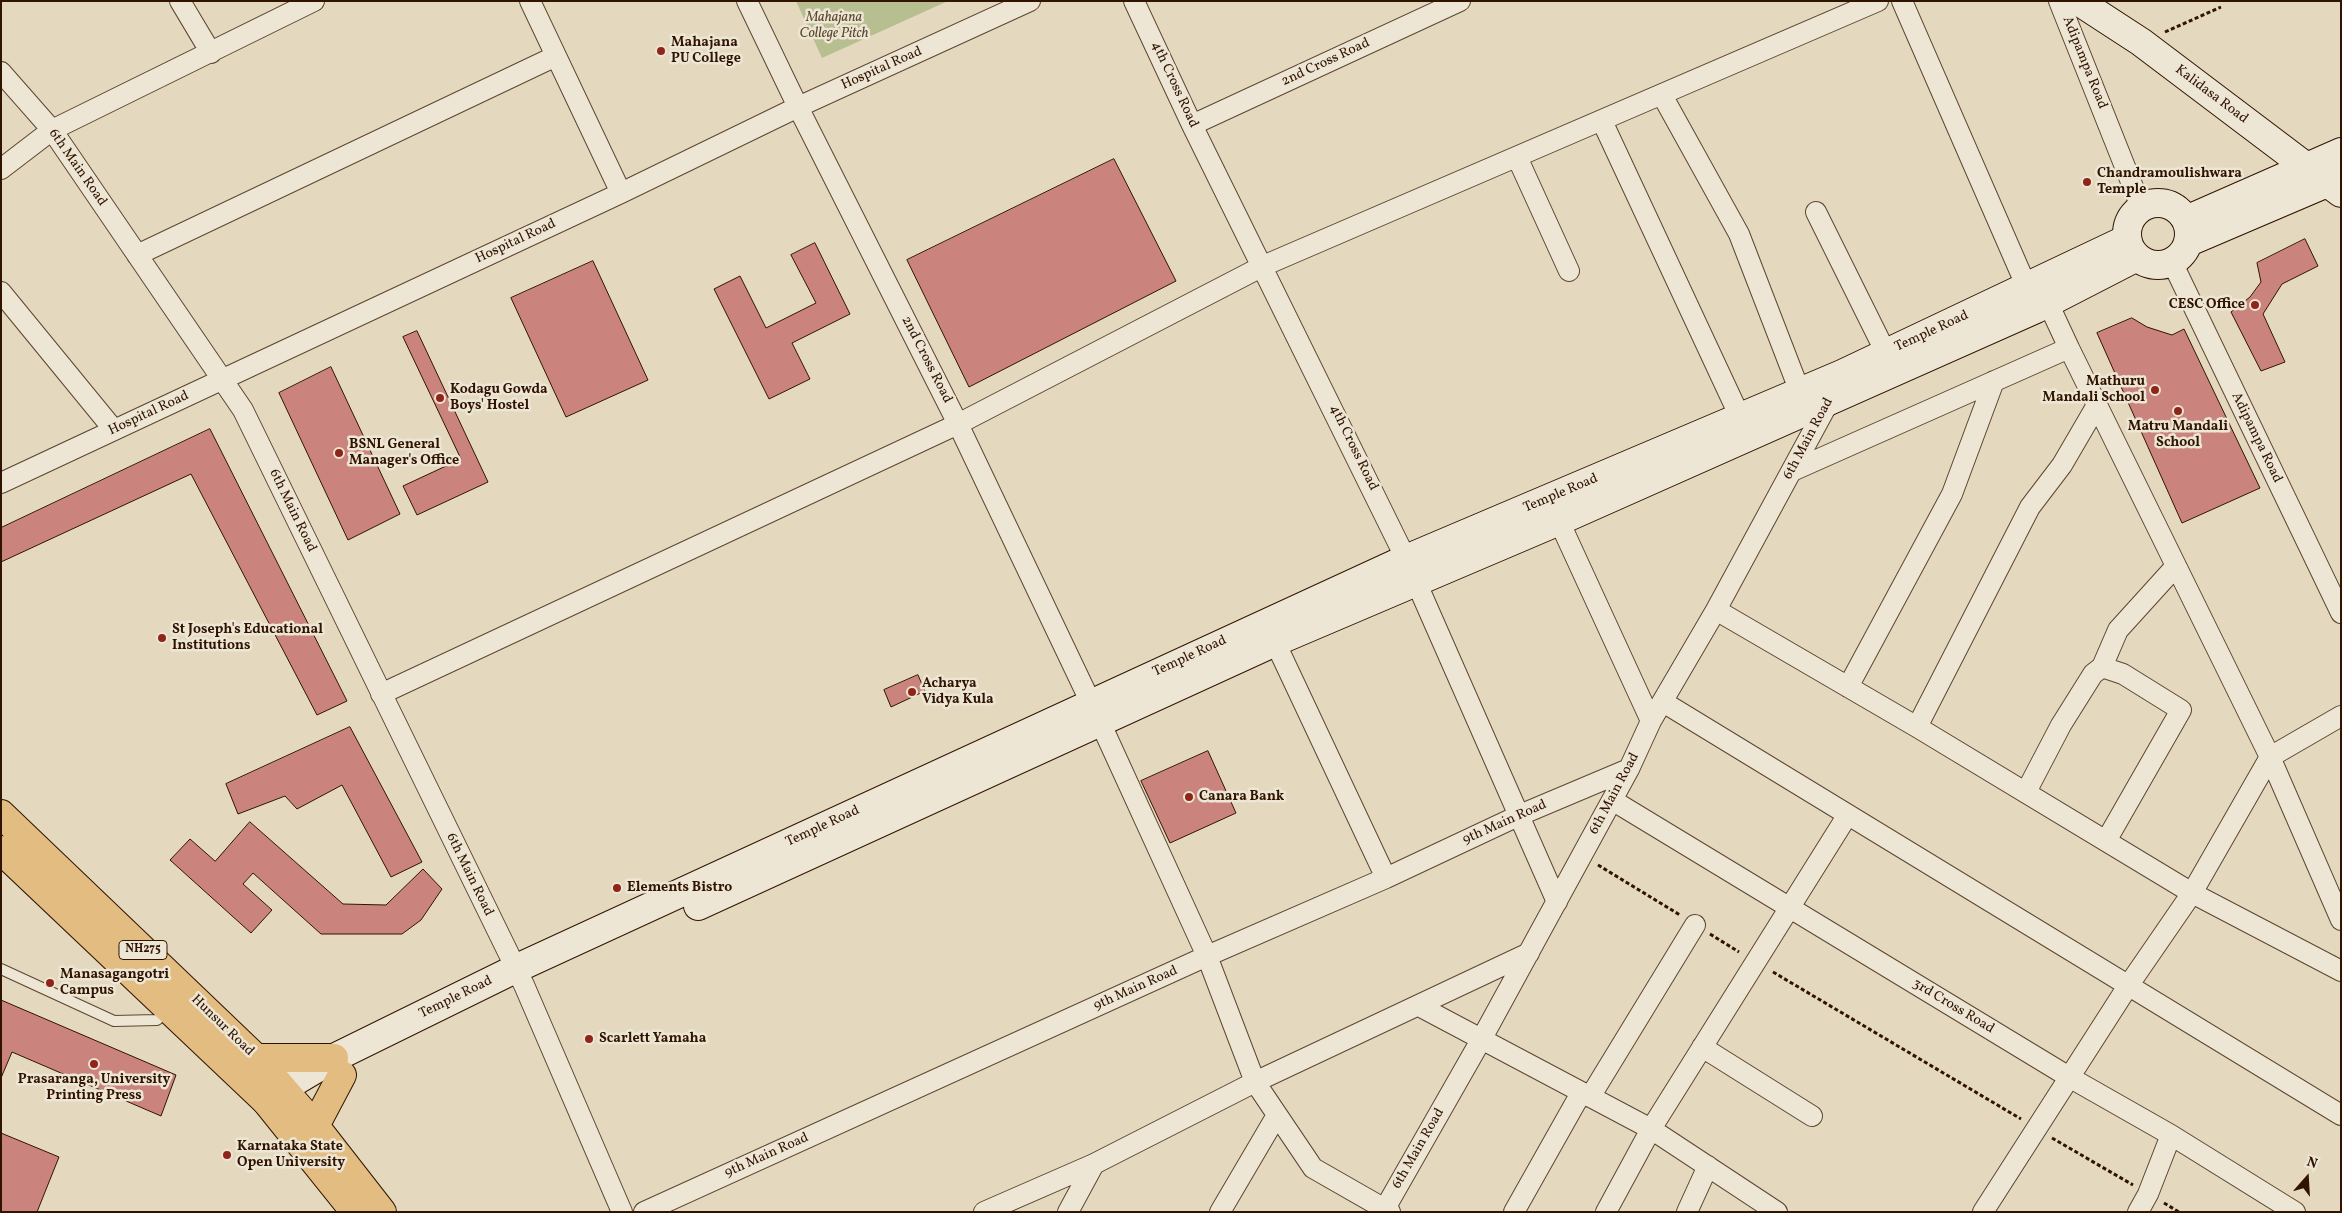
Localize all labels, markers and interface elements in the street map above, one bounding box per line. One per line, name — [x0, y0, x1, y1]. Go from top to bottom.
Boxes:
park label: Mahajana College Pitch — [799, 10, 869, 42]
street label: Adipampa Road — [2058, 14, 2110, 112]
place label: Mahajana PU College — [671, 35, 741, 68]
street label: 2nd Cross Road — [1279, 35, 1373, 91]
street label: 4th Cross Road — [1147, 39, 1201, 131]
street label: Hospital Road — [839, 44, 925, 94]
marker: Mahajana PU College — [655, 45, 667, 57]
street label: Kalidasa Road — [2171, 62, 2251, 128]
street label: 6th Main Road — [44, 126, 110, 210]
place label: Chandramoulishwara Temple — [2097, 166, 2242, 198]
marker: Chandramoulishwara Temple — [2081, 176, 2093, 188]
street label: Hospital Road — [473, 216, 559, 268]
place label: CESC Office — [2169, 297, 2245, 313]
marker: CESC Office — [2249, 299, 2261, 311]
street label: Temple Road — [1892, 308, 1972, 356]
street label: 2nd Cross Road — [897, 314, 955, 406]
place label: Mathuru Mandali School — [2042, 374, 2145, 407]
place label: Kodagu Gowda Boys' Hostel — [450, 382, 548, 414]
marker: Mathuru Mandali School — [2149, 384, 2161, 396]
street label: Hospital Road — [106, 388, 192, 440]
street label: Adipampa Road — [2227, 390, 2285, 486]
marker: Kodagu Gowda Boys' Hostel — [434, 392, 446, 404]
street label: 6th Main Road — [1780, 395, 1838, 483]
street label: 4th Cross Road — [1325, 402, 1381, 494]
marker: Matru Mandali School — [2172, 405, 2184, 417]
place label: Matru Mandali School — [2128, 419, 2228, 452]
place label: BSNL General Manager's Office — [349, 437, 459, 470]
marker: BSNL General Manager's Office — [333, 447, 345, 459]
street label: 6th Main Road — [265, 467, 319, 555]
street label: Temple Road — [1521, 471, 1601, 517]
place label: St Joseph's Educational Institutions — [172, 622, 323, 654]
marker: St Joseph's Educational Institutions — [156, 632, 168, 644]
street label: Temple Road — [1150, 633, 1230, 681]
place label: Acharya Vidya Kula — [922, 676, 994, 709]
marker: Acharya Vidya Kula — [906, 686, 918, 698]
street label: 6th Main Road — [1586, 750, 1644, 838]
place label: Canara Bank — [1199, 789, 1284, 805]
marker: Canara Bank — [1183, 791, 1195, 803]
street label: 9th Main Road — [1460, 797, 1550, 849]
street label: Temple Road — [783, 803, 863, 851]
street label: 6th Main Road — [442, 831, 496, 919]
place label: Elements Bistro — [627, 880, 732, 896]
marker: Elements Bistro — [611, 882, 623, 894]
road number: NH275 — [119, 940, 167, 960]
street label: 9th Main Road — [1091, 963, 1181, 1015]
place label: Manasagangotri Campus — [60, 967, 169, 1000]
street label: Temple Road — [417, 973, 495, 1023]
street label: 3rd Cross Road — [1909, 976, 1997, 1038]
marker: Manasagangotri Campus — [44, 977, 56, 989]
street label: Hunsur Road — [187, 992, 257, 1060]
place label: Scarlett Yamaha — [599, 1031, 706, 1047]
marker: Scarlett Yamaha — [583, 1033, 595, 1045]
marker: Prasaranga, University Printing Press — [88, 1058, 100, 1070]
place label: Prasaranga, University Printing Press — [18, 1072, 170, 1104]
street label: 6th Main Road — [1389, 1106, 1449, 1192]
street label: 9th Main Road — [722, 1130, 812, 1182]
place label: Karnataka State Open University — [237, 1139, 345, 1172]
marker: Karnataka State Open University — [221, 1149, 233, 1161]
north arrow — [2282, 1153, 2332, 1203]
text: N — [2304, 1153, 2320, 1174]

